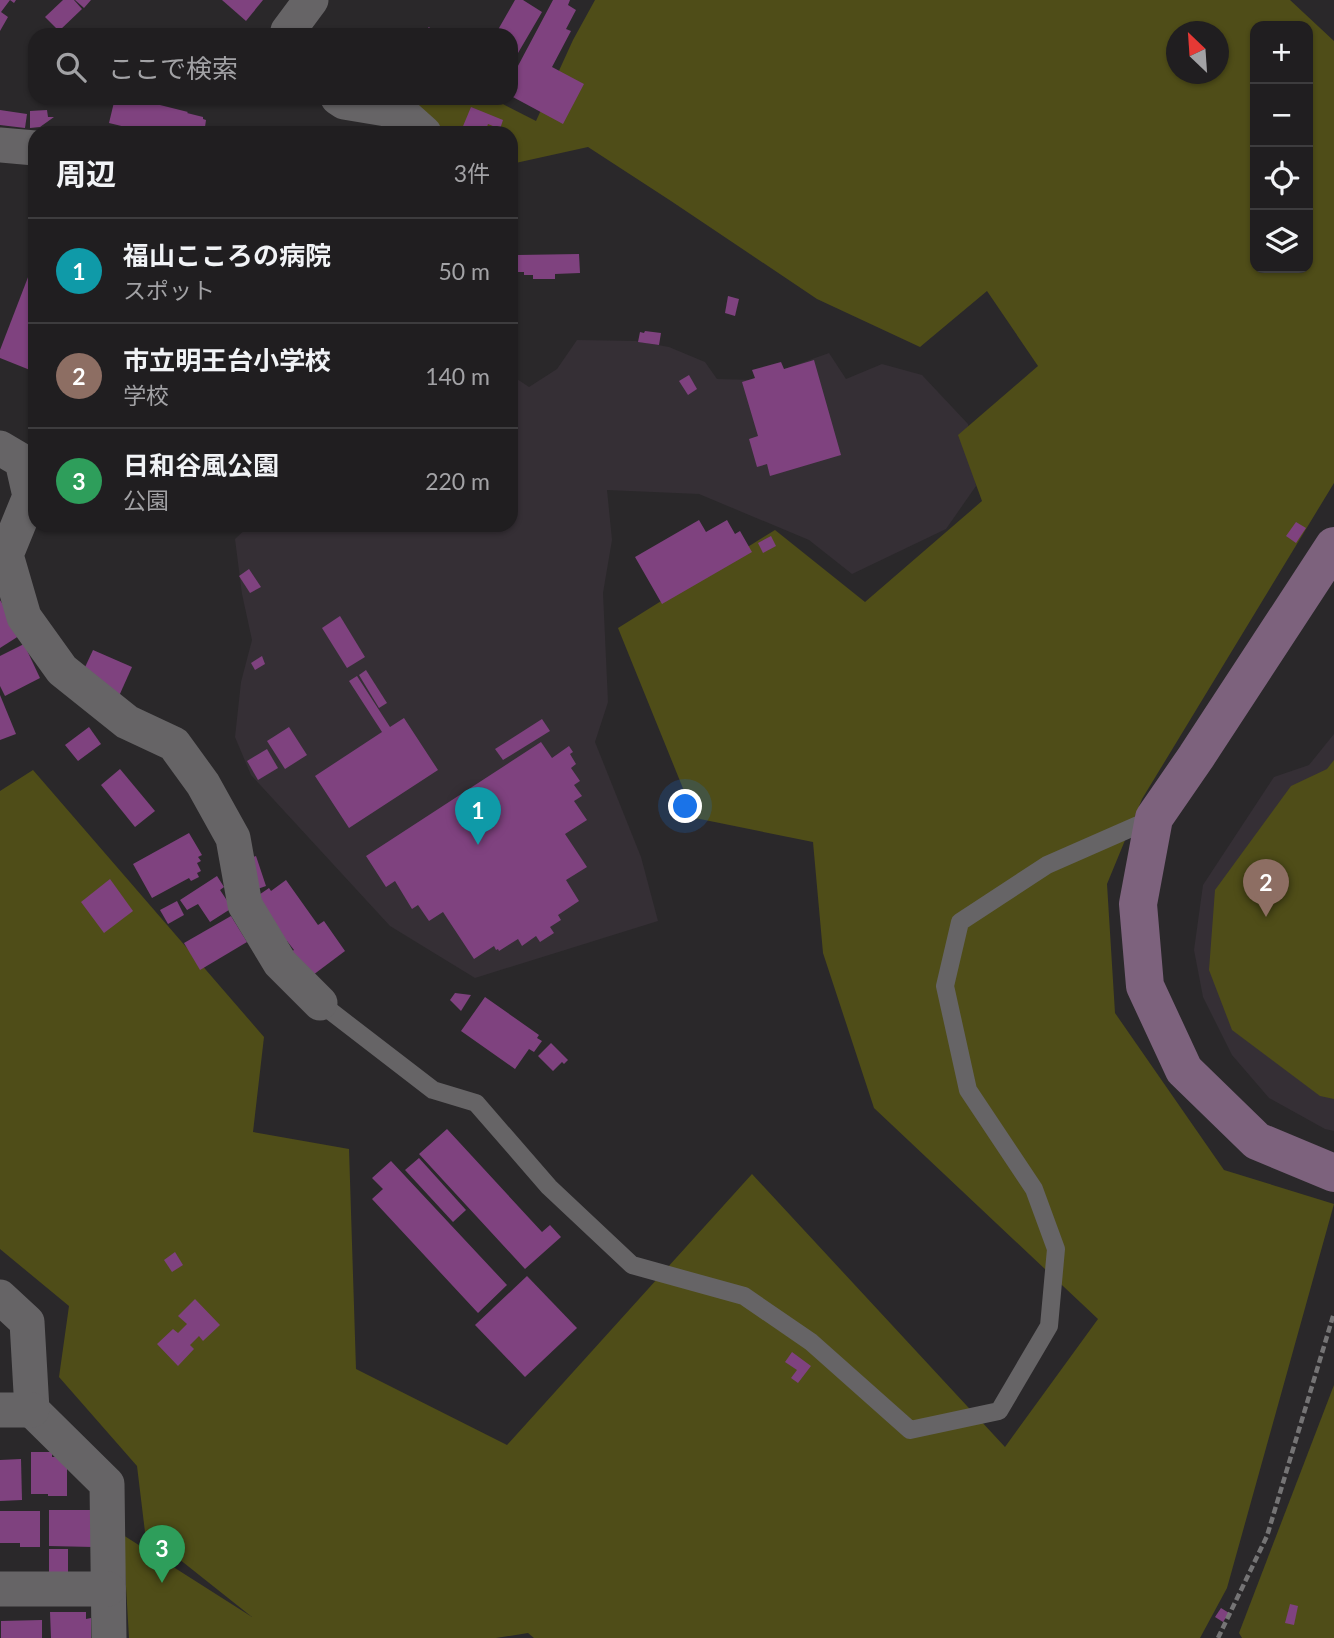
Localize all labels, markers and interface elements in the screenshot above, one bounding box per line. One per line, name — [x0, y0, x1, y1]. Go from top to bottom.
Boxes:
north arrow — [1166, 21, 1229, 84]
map controls — [1250, 21, 1313, 273]
button: + — [1250, 21, 1313, 84]
search box — [28, 28, 518, 105]
icon: search — [52, 48, 90, 86]
text: ここで検索 — [108, 52, 238, 84]
button: − — [1250, 84, 1313, 147]
button: locate — [1250, 147, 1313, 210]
text: 周辺 — [56, 155, 116, 191]
text: 3件 — [454, 159, 490, 187]
button: layers — [1250, 210, 1313, 273]
text: 福山こころの病院 — [123, 239, 331, 271]
text: 1 — [72, 257, 86, 285]
text: 50 m — [439, 257, 490, 285]
text: スポット — [123, 276, 215, 304]
text: 市立明王台小学校 — [123, 344, 331, 376]
text: 2 — [72, 362, 86, 390]
text: 140 m — [425, 362, 490, 390]
text: 学校 — [123, 381, 169, 409]
text: 日和谷風公園 — [123, 449, 279, 481]
text: 3 — [72, 467, 86, 495]
text: 220 m — [425, 467, 490, 495]
text: 公園 — [123, 486, 169, 514]
pin: 1 — [455, 787, 501, 845]
your location — [668, 789, 702, 823]
pin: 2 — [1243, 859, 1289, 917]
pin: 3 — [139, 1525, 185, 1583]

